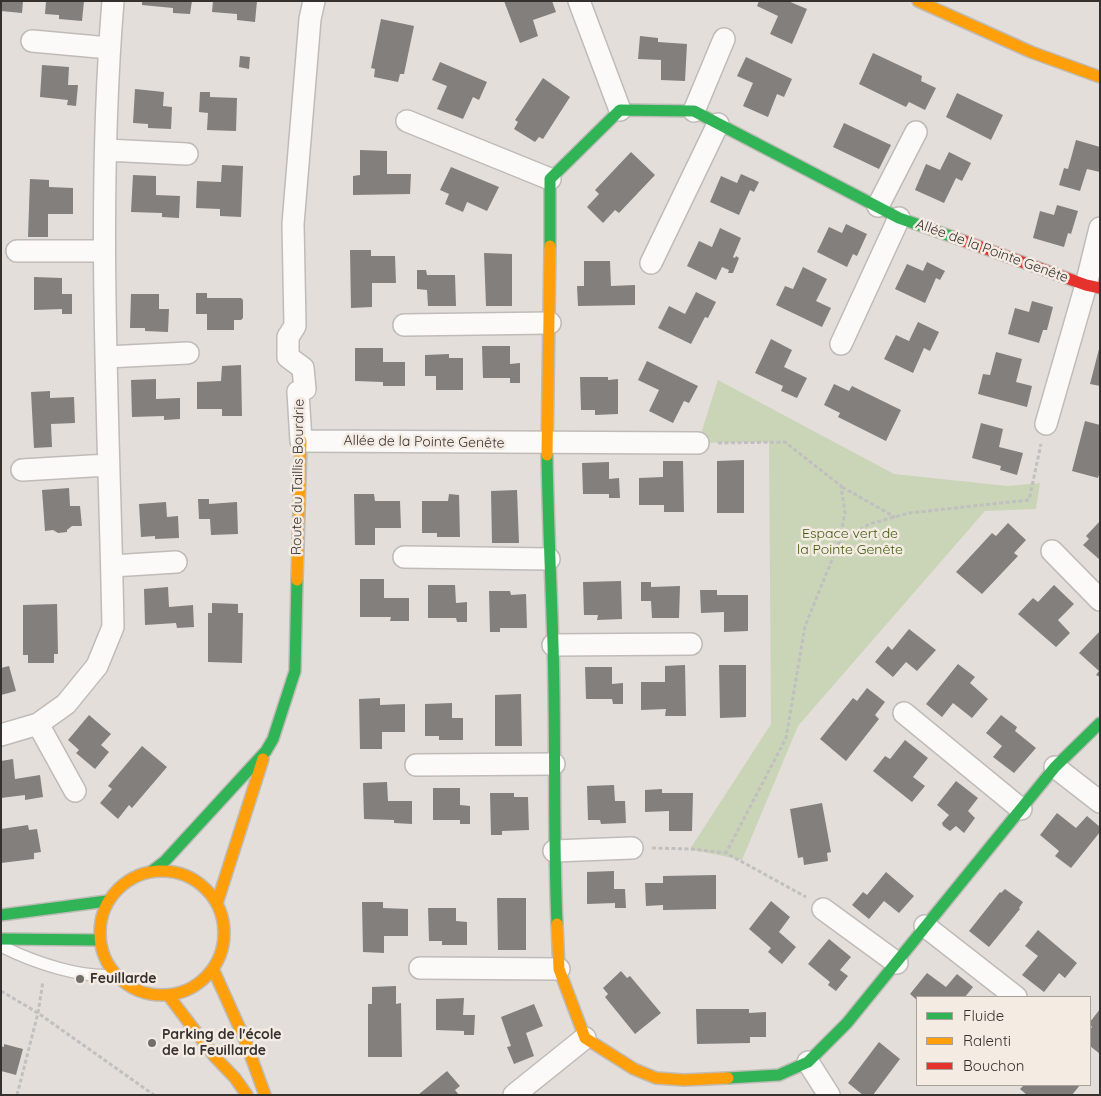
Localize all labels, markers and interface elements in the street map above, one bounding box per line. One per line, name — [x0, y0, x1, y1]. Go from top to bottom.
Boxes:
street label: Allée de la Pointe Genête — [913, 216, 1071, 286]
street label: Route du Taillis Bourdrie — [288, 399, 308, 555]
street label: Allée de la Pointe Genête — [343, 432, 505, 452]
park label: Espace vert de la Pointe Genête — [797, 526, 903, 558]
place label: Feuillarde — [90, 971, 157, 987]
marker: Feuillarde — [74, 973, 86, 985]
legend — [916, 996, 1091, 1086]
text: Fluide — [963, 1006, 1004, 1025]
place label: Parking de l'école de la Feuillarde — [162, 1027, 282, 1060]
text: Ralenti — [963, 1031, 1011, 1050]
marker: Parking de l'école de la Feuillarde — [146, 1037, 158, 1049]
text: Bouchon — [963, 1056, 1024, 1075]

